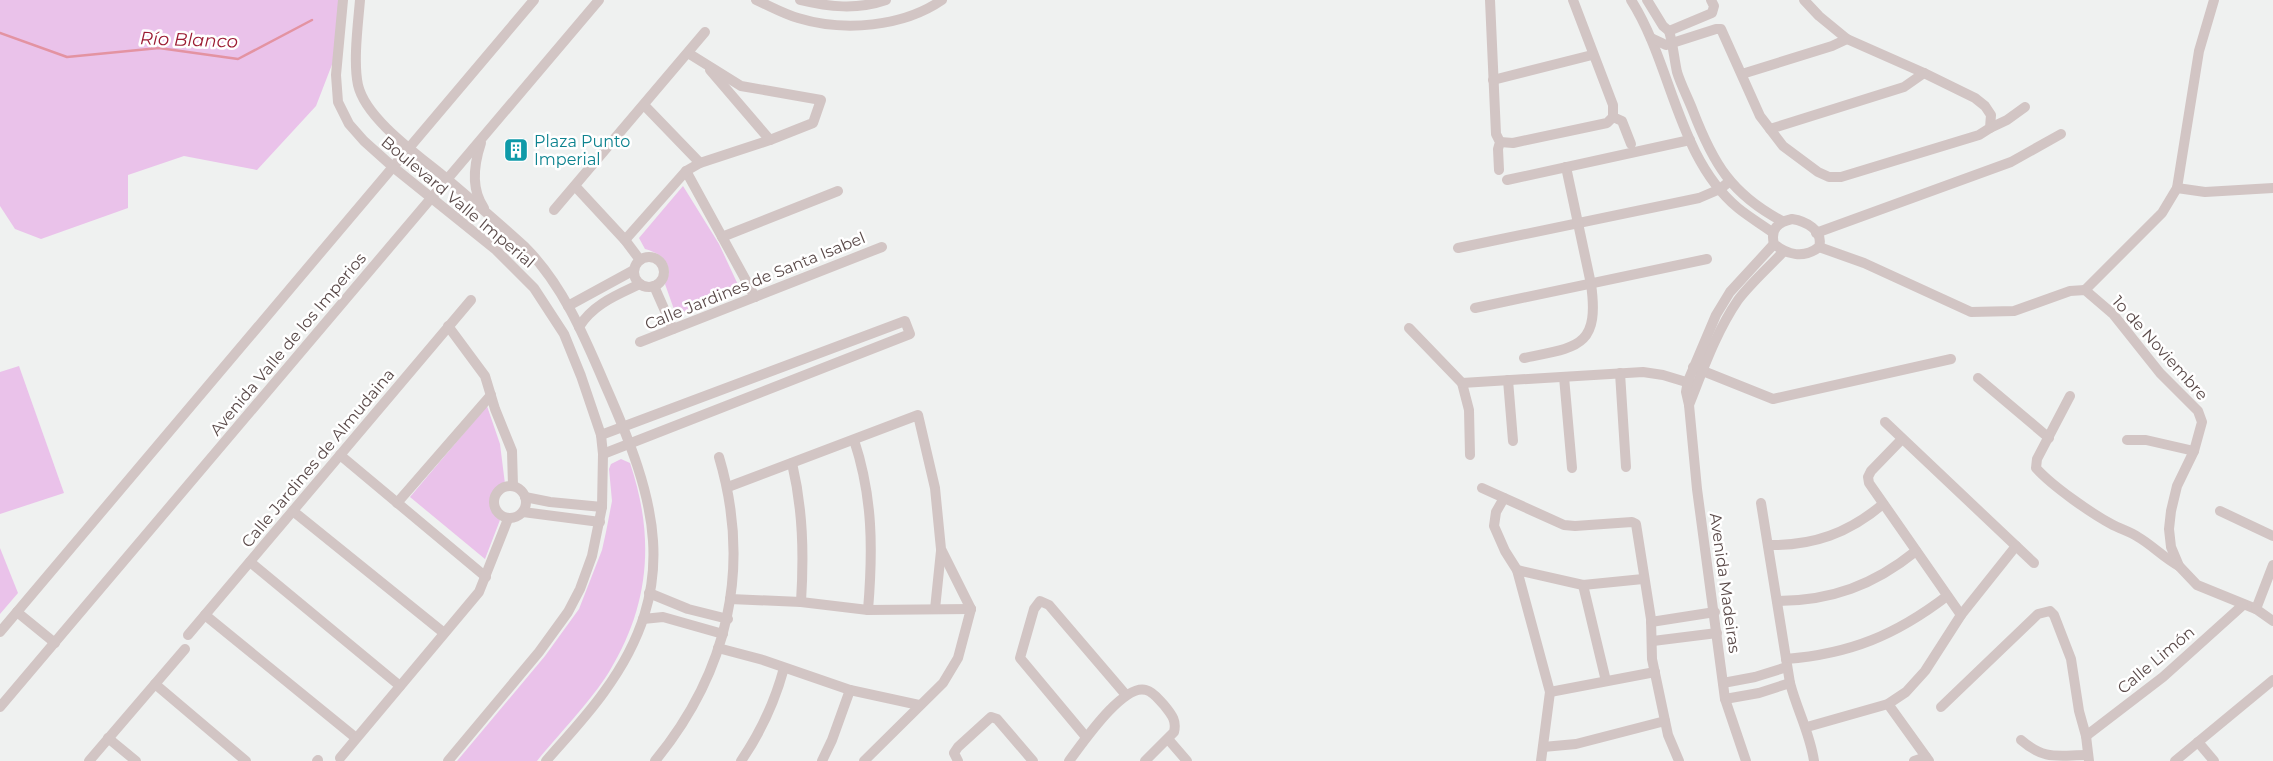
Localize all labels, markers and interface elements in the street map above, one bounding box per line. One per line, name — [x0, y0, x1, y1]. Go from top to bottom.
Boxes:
water label: Río Blanco — [140, 27, 238, 53]
street label: Boulevard Valle Imperial — [377, 132, 539, 272]
place label: Plaza Punto Imperial — [534, 132, 630, 169]
building icon: Plaza Punto Imperial — [503, 137, 529, 163]
street label: Calle Jardines de Santa Isabel — [642, 228, 868, 334]
street label: Avenida Valle de los Imperios — [206, 249, 370, 439]
street label: 1o de Noviembre — [2108, 292, 2212, 404]
street label: Calle Jardines de Almudaina — [238, 365, 398, 551]
street label: Avenida Madeiras — [1706, 512, 1744, 654]
street label: Calle Limón — [2114, 622, 2198, 698]

